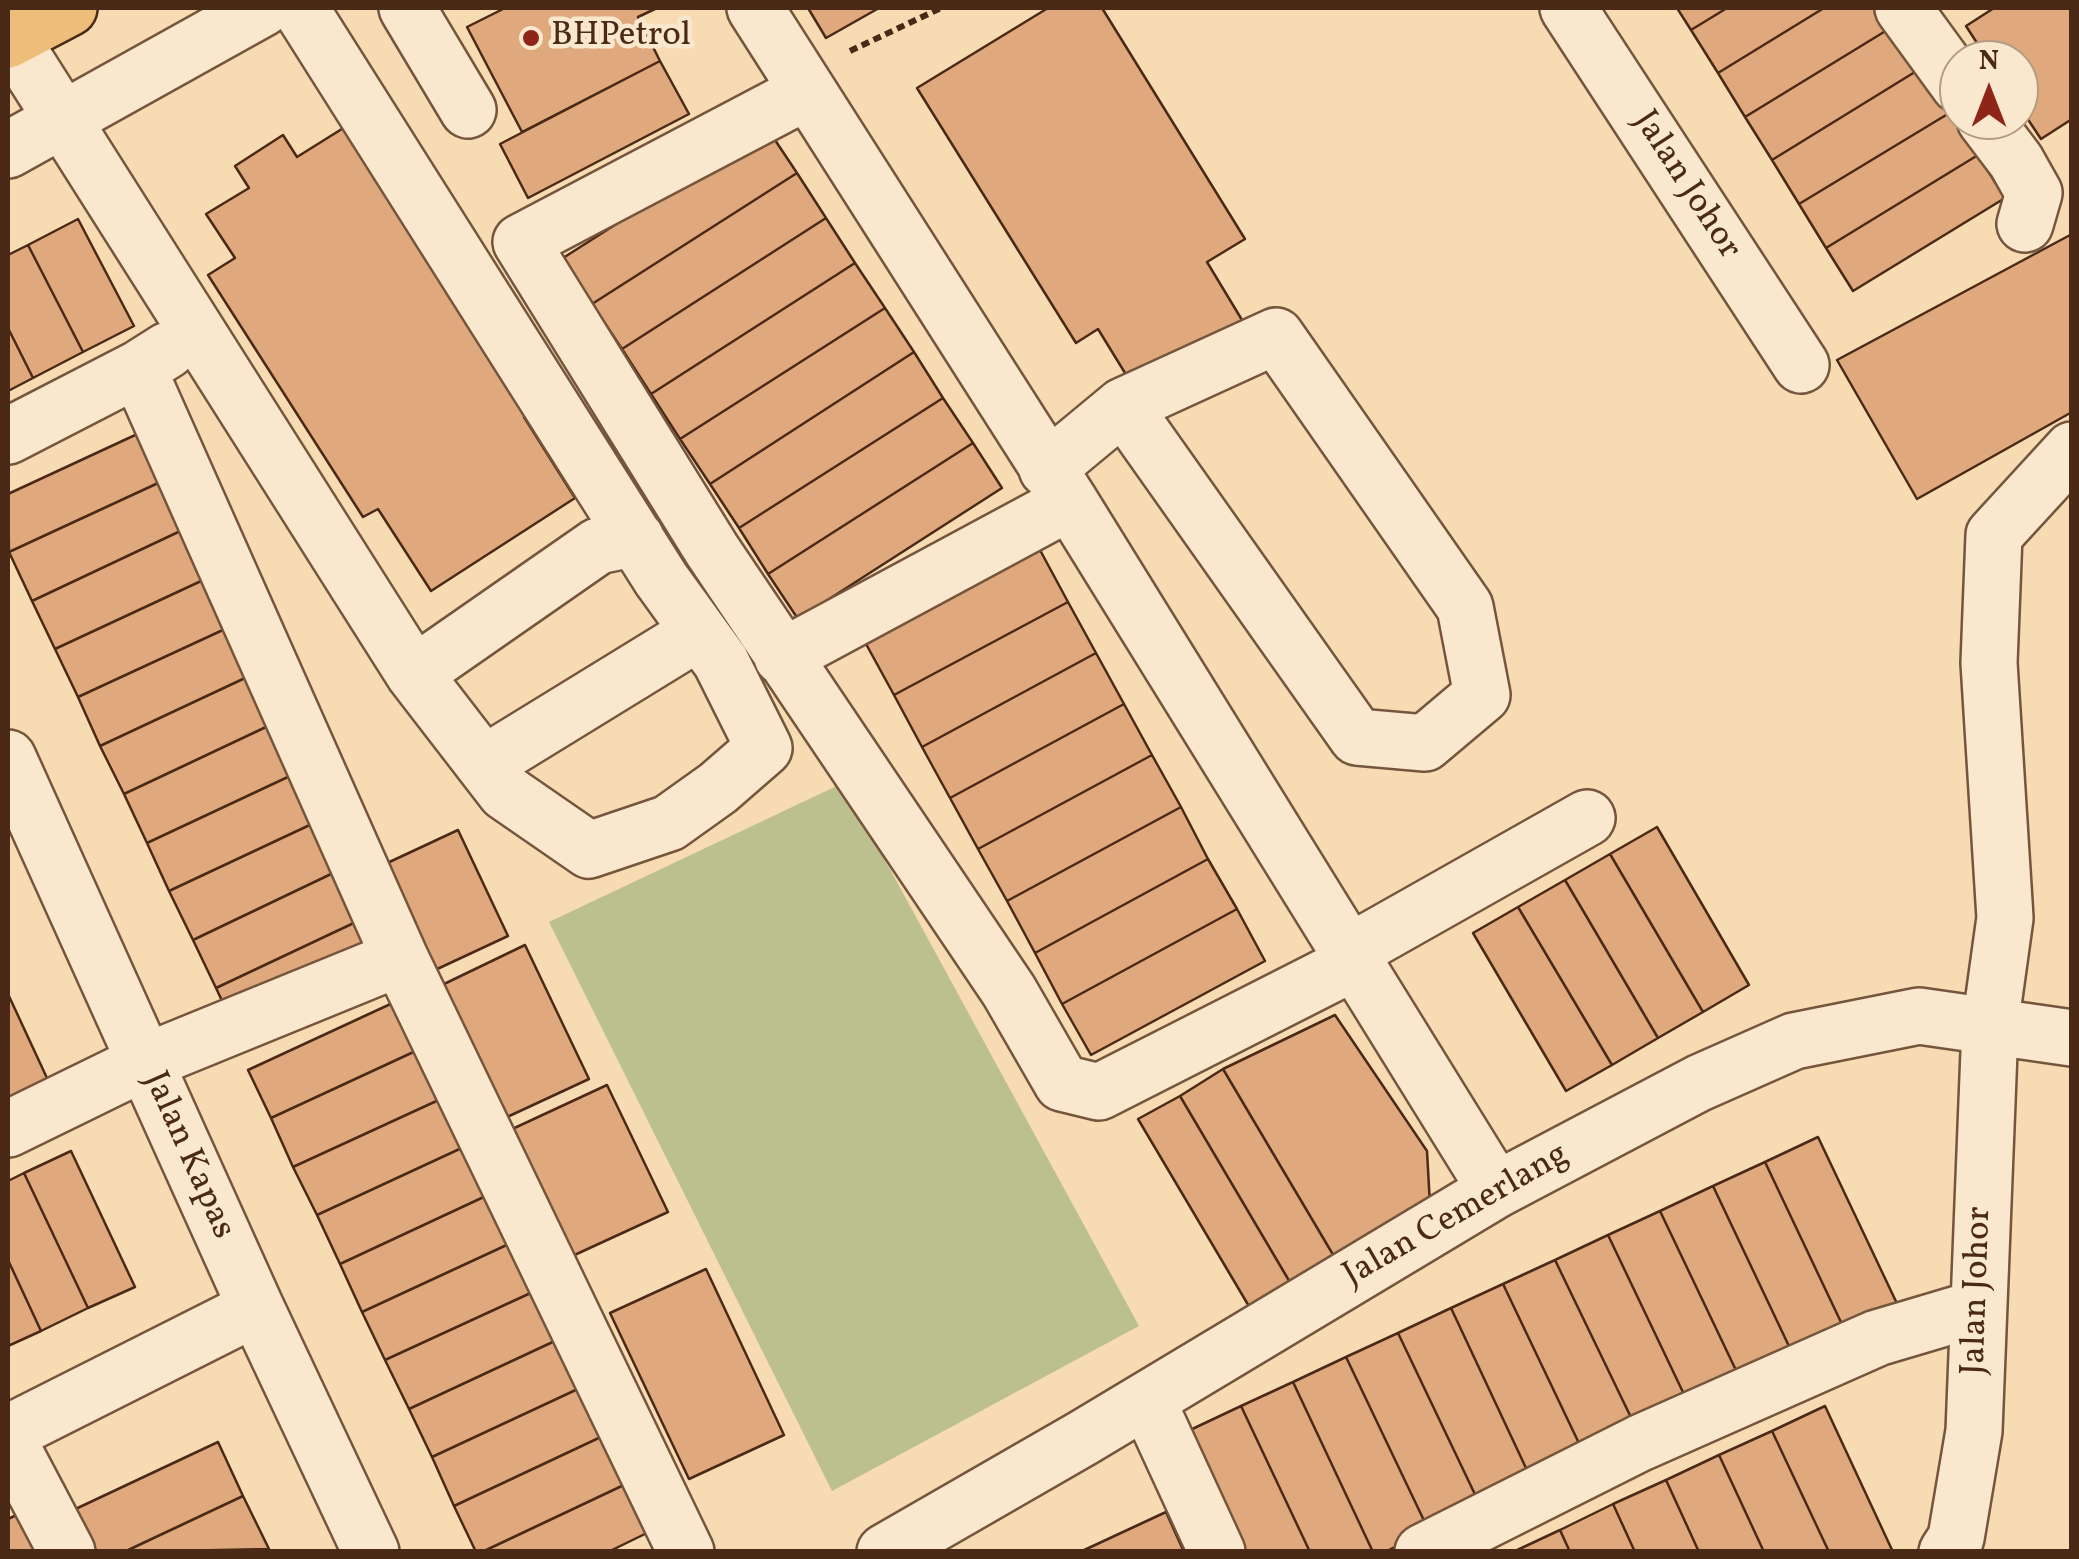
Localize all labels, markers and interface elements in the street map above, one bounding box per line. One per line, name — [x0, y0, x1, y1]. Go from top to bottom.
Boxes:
place label: BHPetrol — [551, 17, 691, 59]
marker: BHPetrol — [520, 27, 542, 49]
north arrow — [1939, 40, 2039, 140]
text: N — [1979, 42, 1999, 81]
street label: Jalan Johor — [1621, 104, 1749, 268]
street label: Jalan Kapas — [132, 1066, 242, 1246]
street label: Jalan Cemerlang — [1337, 1136, 1577, 1298]
street label: Jalan Johor — [1955, 1206, 2003, 1376]

